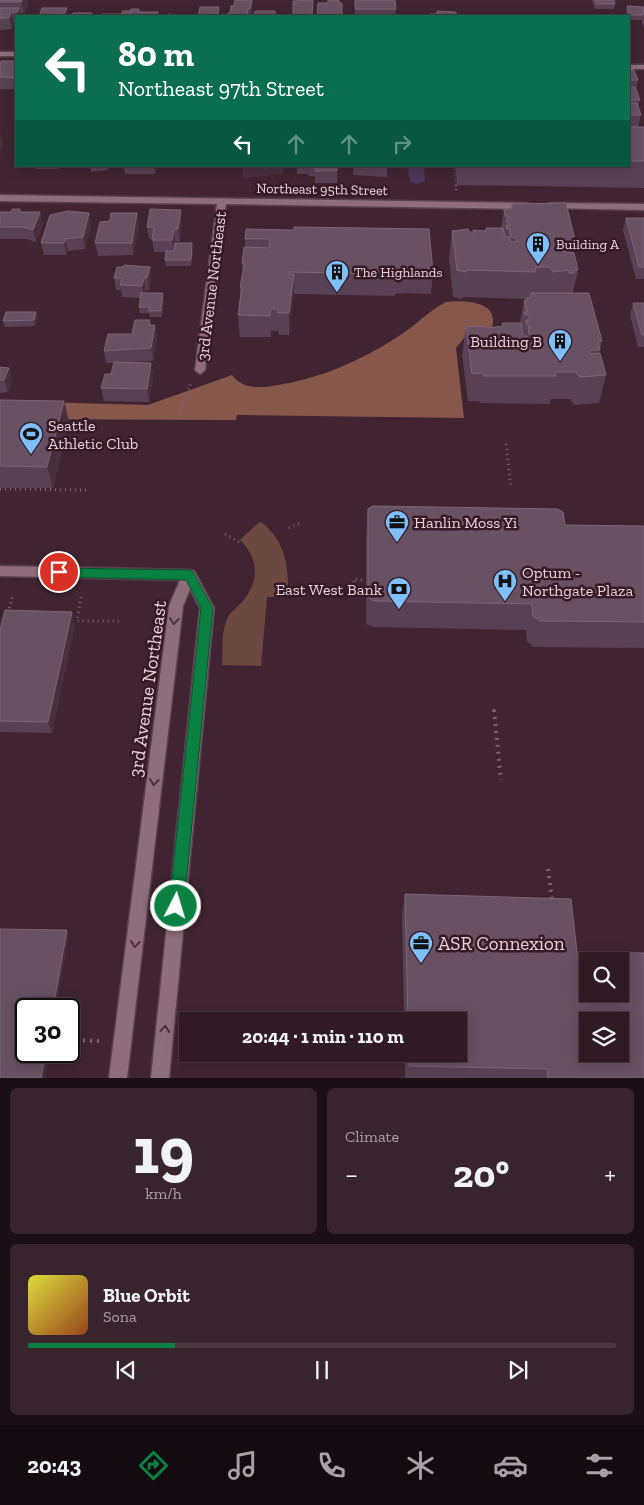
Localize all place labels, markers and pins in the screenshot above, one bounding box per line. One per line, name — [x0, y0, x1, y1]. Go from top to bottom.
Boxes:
building icon: Building A — [525, 231, 551, 265]
place label: Building A — [556, 236, 620, 253]
building icon: The Highlands — [324, 259, 350, 293]
place label: The Highlands — [354, 264, 443, 281]
building icon: Building B — [547, 328, 573, 362]
place label: Building B — [470, 332, 542, 351]
place label: Seattle Athletic Club — [48, 416, 138, 453]
sports icon: Seattle Athletic Club — [18, 421, 44, 455]
office icon: Hanlin Moss Yi — [384, 509, 410, 543]
place label: Hanlin Moss Yi — [414, 513, 518, 532]
pin — [38, 551, 80, 593]
place label: Optum - Northgate Plaza — [522, 563, 633, 600]
hospital icon: Optum - Northgate Plaza — [492, 568, 518, 602]
bank icon: East West Bank — [386, 576, 412, 610]
place label: East West Bank — [276, 580, 383, 599]
office icon: ASR Connexion — [408, 930, 434, 964]
place label: ASR Connexion — [438, 932, 565, 955]

